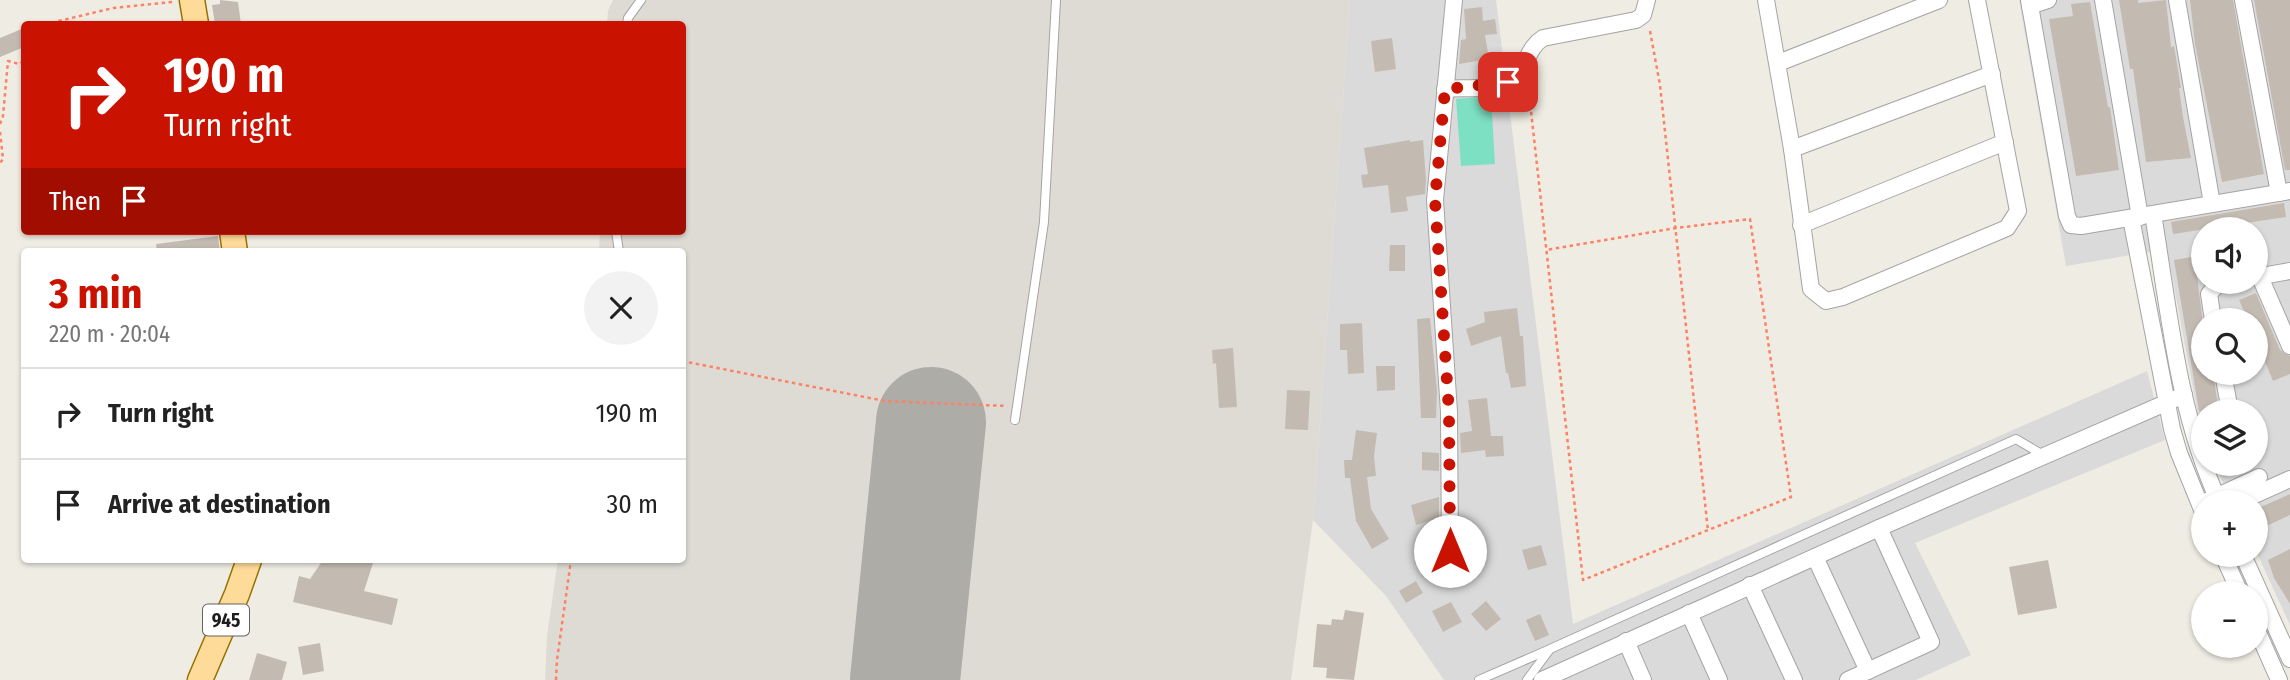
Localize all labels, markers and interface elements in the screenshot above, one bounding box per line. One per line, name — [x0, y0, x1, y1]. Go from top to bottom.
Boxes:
text: 190 m — [164, 46, 284, 105]
icon: right — [49, 49, 140, 140]
pin — [1478, 52, 1538, 112]
icon: arrive — [1489, 63, 1527, 101]
text: Turn right — [164, 106, 291, 144]
icon: arrive — [115, 182, 153, 220]
text: Then — [49, 186, 101, 217]
map controls — [2191, 217, 2268, 658]
button: sound — [2191, 217, 2268, 294]
text: 3 min — [49, 269, 143, 319]
button: close — [584, 271, 658, 345]
button: search — [2191, 308, 2268, 385]
text: 220 m · 20:04 — [49, 320, 170, 348]
icon: right — [49, 395, 87, 433]
text: Turn right — [108, 398, 214, 429]
text: 190 m — [596, 398, 658, 429]
button: layers — [2191, 399, 2268, 476]
icon: arrive — [49, 486, 87, 524]
text: Arrive at destination — [108, 489, 331, 520]
text: 30 m — [607, 489, 658, 520]
button: + — [2191, 490, 2268, 567]
position arrow — [1413, 514, 1487, 588]
button: − — [2191, 581, 2268, 658]
road number: 945 — [203, 604, 249, 636]

